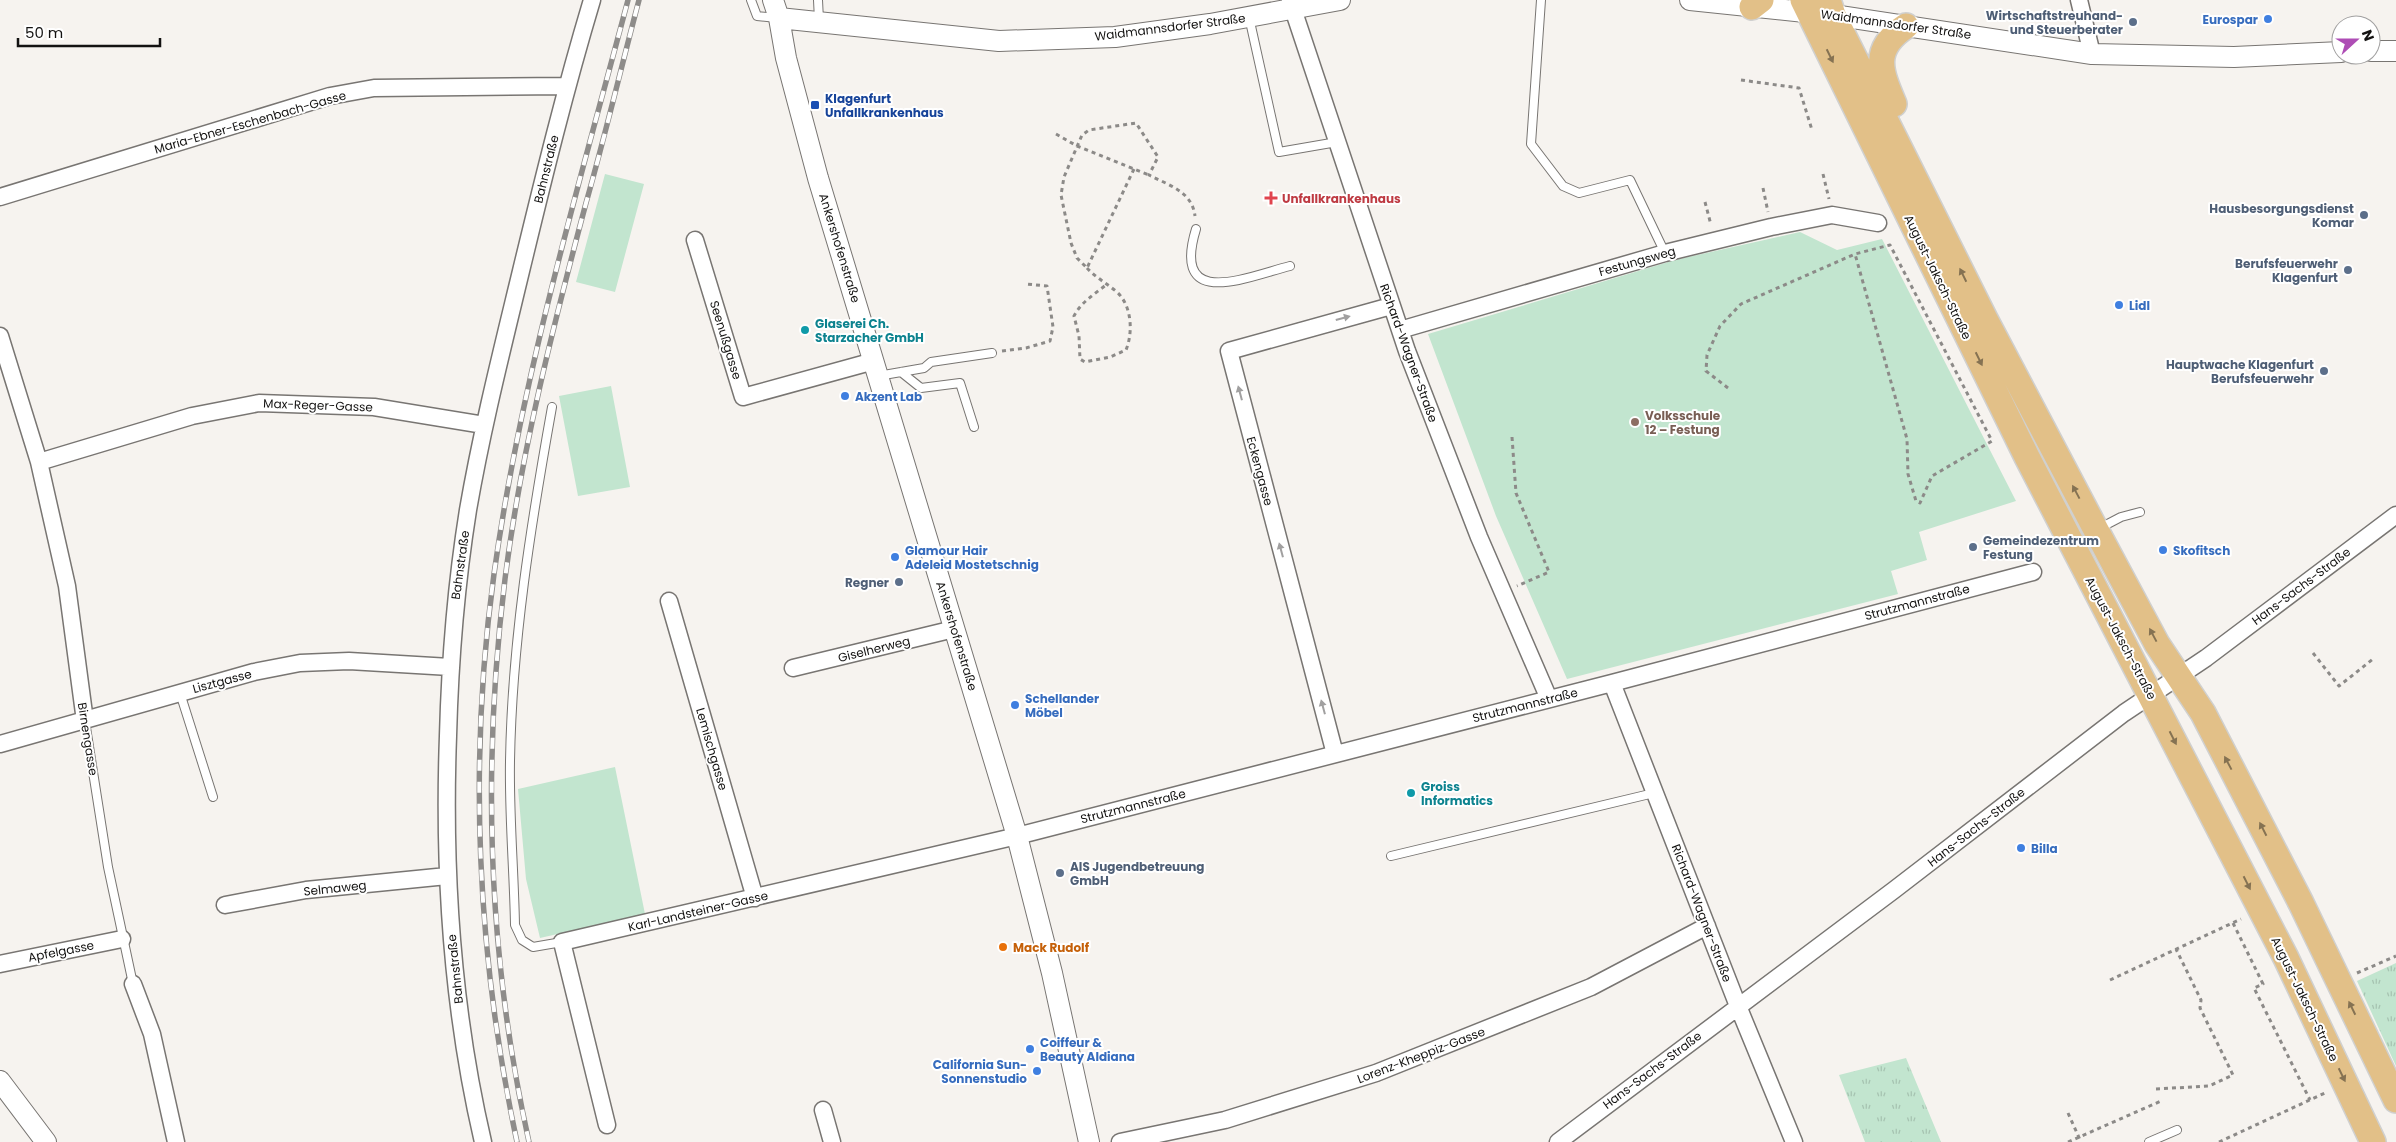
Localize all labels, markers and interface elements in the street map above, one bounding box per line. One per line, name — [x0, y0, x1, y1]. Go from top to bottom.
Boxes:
street label: Waidmannsdorfer Straße — [1820, 5, 1972, 43]
place label: Wirtschaftstreuhand- und Steuerberater — [1986, 7, 2123, 38]
street label: Waidmannsdorfer Straße — [1094, 9, 1246, 45]
place label: Eurospar — [2203, 11, 2258, 28]
marker: Eurospar — [2262, 13, 2274, 25]
scale bar — [18, 15, 160, 47]
north arrow — [2331, 15, 2381, 65]
marker: Wirtschaftstreuhand- und Steuerberater — [2127, 16, 2139, 28]
text: 50 m — [25, 22, 63, 43]
text: N — [2357, 27, 2379, 44]
one-way arrow — [1826, 49, 1834, 64]
street label: Maria-Ebner-Eschenbach-Gasse — [152, 86, 348, 158]
place label: Klagenfurt Unfallkrankenhaus — [825, 90, 944, 121]
marker: Klagenfurt Unfallkrankenhaus — [809, 99, 821, 111]
street label: Bahnstraße — [529, 133, 563, 205]
place label: Unfallkrankenhaus — [1282, 190, 1401, 207]
street label: Ankershofenstraße — [815, 191, 865, 305]
marker: Unfallkrankenhaus — [1264, 191, 1278, 205]
place label: Hausbesorgungsdienst Komar — [2209, 200, 2354, 231]
marker: Hausbesorgungsdienst Komar — [2358, 209, 2370, 221]
street label: August-Jaksch-Straße — [1900, 212, 1976, 342]
street label: Festungsweg — [1597, 242, 1677, 280]
place label: Berufsfeuerwehr Klagenfurt — [2235, 255, 2338, 286]
marker: Berufsfeuerwehr Klagenfurt — [2342, 264, 2354, 276]
one-way arrow — [1959, 268, 1967, 283]
street label: Richard-Wagner-Straße — [1376, 281, 1442, 425]
place label: Lidl — [2129, 297, 2150, 314]
street label: Seenußgasse — [706, 298, 746, 382]
marker: Lidl — [2113, 299, 2125, 311]
one-way arrow — [1336, 314, 1351, 322]
place label: Glaserei Ch. Starzacher GmbH — [815, 315, 924, 346]
marker: Glaserei Ch. Starzacher GmbH — [799, 324, 811, 336]
one-way arrow — [1975, 352, 1983, 367]
place label: Hauptwache Klagenfurt Berufsfeuerwehr — [2166, 356, 2314, 387]
marker: Hauptwache Klagenfurt Berufsfeuerwehr — [2318, 365, 2330, 377]
one-way arrow — [1235, 385, 1243, 400]
place label: Akzent Lab — [855, 388, 922, 405]
marker: Akzent Lab — [839, 390, 851, 402]
street label: Max-Reger-Gasse — [263, 395, 373, 415]
place label: Volksschule 12 – Festung — [1645, 407, 1721, 438]
marker: Volksschule 12 – Festung — [1629, 416, 1641, 428]
street label: Eckengasse — [1243, 435, 1277, 507]
one-way arrow — [2072, 485, 2080, 499]
street label: Bahnstraße — [447, 529, 473, 601]
place label: Gemeindezentrum Festung — [1983, 532, 2099, 563]
marker: Gemeindezentrum Festung — [1967, 541, 1979, 553]
place label: Glamour Hair Adeleid Mostetschnig — [905, 542, 1039, 573]
one-way arrow — [1277, 542, 1285, 557]
place label: Skofitsch — [2173, 542, 2230, 559]
street label: Hans-Sachs-Straße — [2248, 543, 2354, 629]
marker: Skofitsch — [2157, 544, 2169, 556]
marker: Glamour Hair Adeleid Mostetschnig — [889, 551, 901, 563]
place label: Regner — [845, 574, 889, 591]
street label: August-Jaksch-Straße — [2081, 574, 2161, 702]
marker: Regner — [893, 576, 905, 588]
street label: Ankershofenstraße — [932, 579, 982, 693]
street label: Strutzmannstraße — [1863, 580, 1971, 624]
one-way arrow — [2149, 628, 2157, 643]
street label: Giselherweg — [836, 632, 912, 666]
street label: Lisztgasse — [191, 665, 253, 697]
street label: Strutzmannstraße — [1471, 684, 1579, 726]
place label: Schellander Möbel — [1025, 690, 1099, 721]
marker: Schellander Möbel — [1009, 699, 1021, 711]
one-way arrow — [1318, 699, 1326, 714]
street label: Birnengasse — [74, 701, 102, 777]
street label: Lemischgasse — [692, 706, 732, 792]
one-way arrow — [2169, 731, 2177, 745]
one-way arrow — [2224, 756, 2233, 769]
place label: Groiss Informatics — [1421, 778, 1493, 809]
street label: Hans-Sachs-Straße — [1924, 783, 2028, 871]
street label: Strutzmannstraße — [1079, 785, 1187, 827]
marker: Groiss Informatics — [1405, 787, 1417, 799]
one-way arrow — [2259, 822, 2267, 836]
place label: Billa — [2031, 840, 2058, 857]
street label: Richard-Wagner-Straße — [1668, 842, 1736, 984]
marker: Billa — [2015, 842, 2027, 854]
place label: AIS Jugendbetreuung GmbH — [1070, 858, 1204, 889]
marker: AIS Jugendbetreuung GmbH — [1054, 867, 1066, 879]
one-way arrow — [2243, 875, 2251, 890]
street label: Selmaweg — [303, 876, 367, 900]
street label: Karl-Landsteiner-Gasse — [626, 887, 770, 935]
street label: Bahnstraße — [443, 933, 467, 1005]
street label: August-Jaksch-Straße — [2267, 934, 2343, 1064]
street label: Apfelgasse — [27, 936, 95, 966]
place label: Mack Rudolf — [1013, 939, 1090, 956]
marker: Mack Rudolf — [997, 941, 1009, 953]
one-way arrow — [2348, 1001, 2356, 1015]
street label: Lorenz-Kheppiz-Gasse — [1355, 1023, 1487, 1087]
street label: Hans-Sachs-Straße — [1599, 1027, 1705, 1113]
place label: Coiffeur & Beauty Aldiana — [1040, 1034, 1135, 1065]
marker: Coiffeur & Beauty Aldiana — [1024, 1043, 1036, 1055]
place label: California Sun- Sonnenstudio — [933, 1056, 1027, 1087]
marker: California Sun- Sonnenstudio — [1031, 1065, 1043, 1077]
one-way arrow — [2338, 1068, 2346, 1082]

